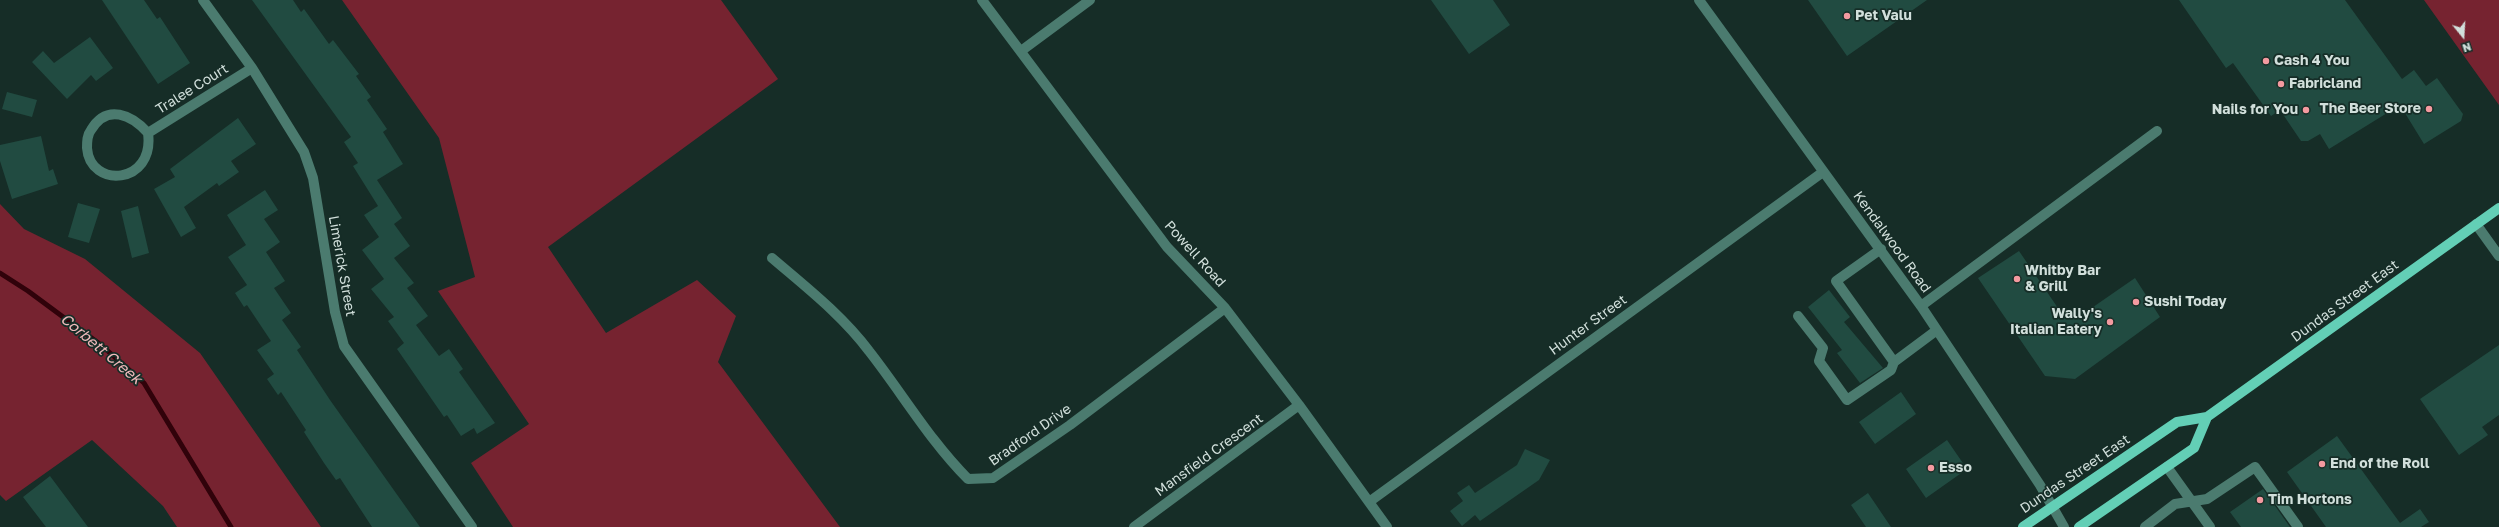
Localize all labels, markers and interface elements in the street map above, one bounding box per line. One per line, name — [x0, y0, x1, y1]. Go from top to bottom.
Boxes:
place label: Pet Valu — [1855, 8, 1912, 24]
marker: Pet Valu — [1842, 11, 1852, 21]
north arrow — [2443, 16, 2483, 56]
text: N — [2461, 40, 2473, 55]
place label: Cash 4 You — [2274, 53, 2349, 69]
marker: Cash 4 You — [2261, 56, 2271, 66]
street label: Tralee Court — [153, 60, 231, 118]
place label: Fabricland — [2289, 76, 2361, 92]
marker: Fabricland — [2276, 79, 2286, 89]
place label: The Beer Store — [2320, 101, 2421, 117]
place label: Nails for You — [2212, 102, 2298, 118]
marker: The Beer Store — [2424, 104, 2434, 114]
marker: Nails for You — [2301, 105, 2311, 115]
street label: Kendalwood Road — [1850, 188, 1934, 296]
street label: Limerick Street — [325, 214, 359, 318]
street label: Powell Road — [1161, 217, 1229, 291]
street label: Dundas Street East — [2288, 256, 2402, 346]
place label: Whitby Bar & Grill — [2025, 263, 2101, 296]
marker: Whitby Bar & Grill — [2012, 274, 2022, 284]
street label: Hunter Street — [1546, 291, 1630, 359]
place label: Sushi Today — [2144, 294, 2227, 310]
marker: Sushi Today — [2131, 297, 2141, 307]
place label: Wally's Italian Eatery — [2010, 306, 2102, 338]
water label: Corbett Creek — [57, 310, 145, 388]
marker: Wally's Italian Eatery — [2105, 317, 2115, 327]
street label: Bradford Drive — [986, 400, 1074, 470]
street label: Mansfield Crescent — [1152, 410, 1266, 500]
street label: Dundas Street East — [2017, 431, 2133, 517]
place label: End of the Roll — [2330, 456, 2429, 472]
marker: End of the Roll — [2317, 459, 2327, 469]
place label: Esso — [1939, 460, 1972, 476]
marker: Esso — [1926, 463, 1936, 473]
place label: Tim Hortons — [2268, 492, 2352, 508]
marker: Tim Hortons — [2255, 495, 2265, 505]

